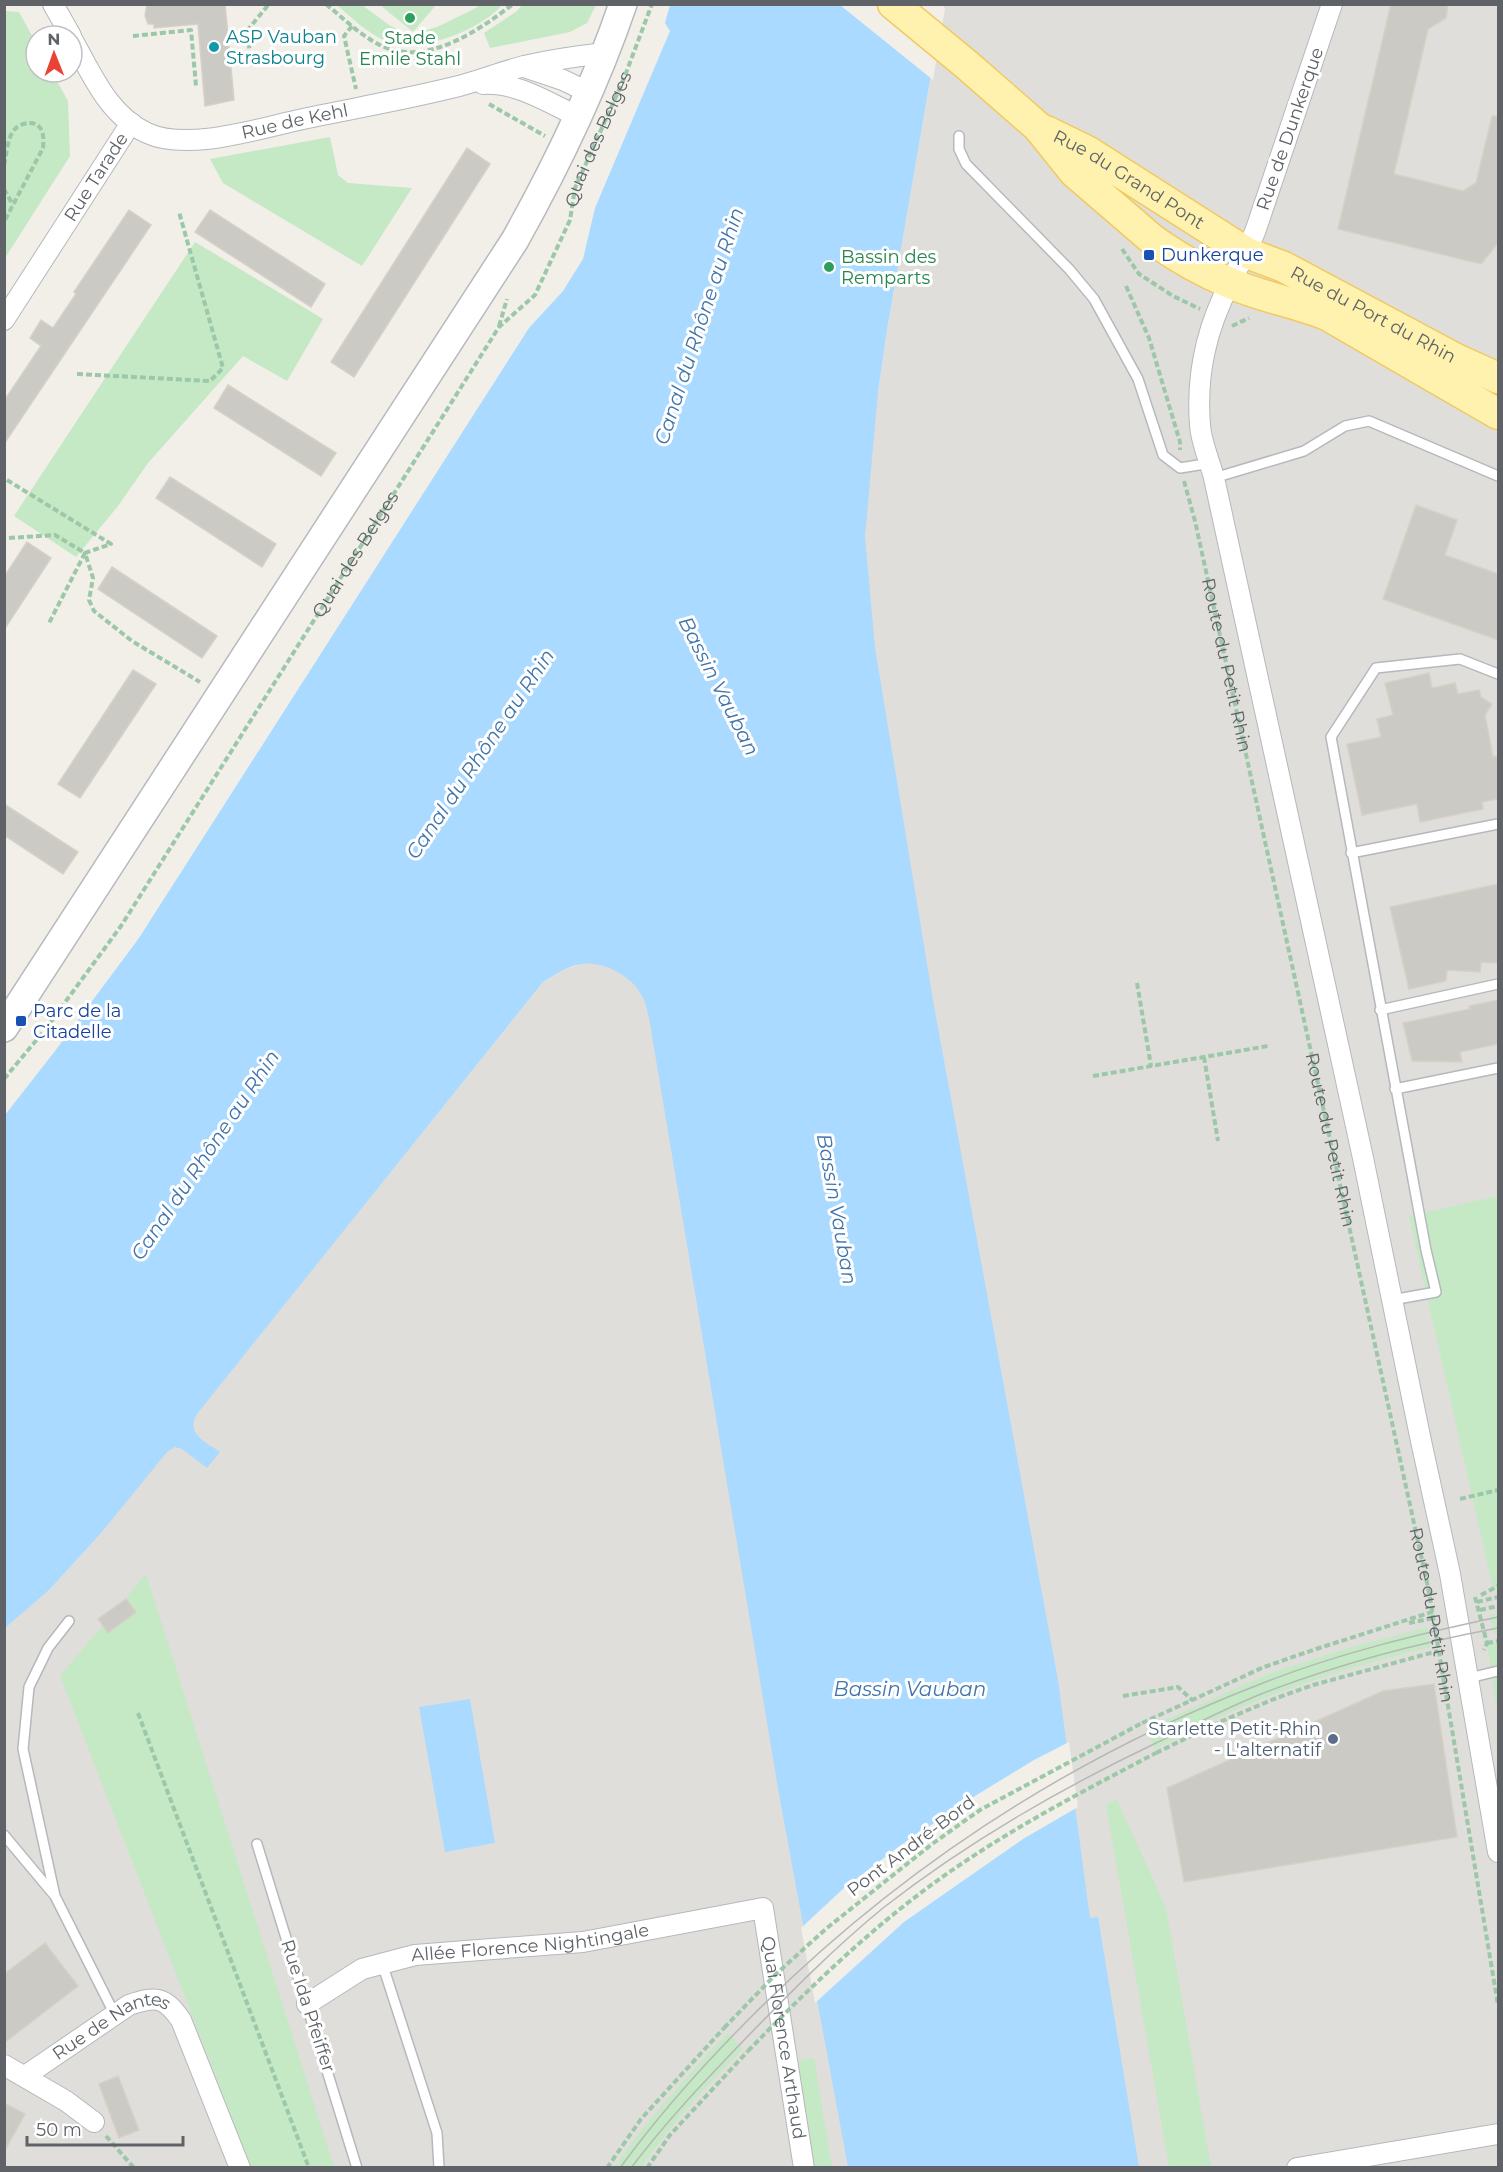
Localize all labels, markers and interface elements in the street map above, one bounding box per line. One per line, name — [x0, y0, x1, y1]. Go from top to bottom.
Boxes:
marker: Stade Emile Stahl — [403, 11, 417, 25]
north arrow — [24, 24, 84, 84]
place label: ASP Vauban Strasbourg — [226, 26, 337, 69]
place label: Stade Emile Stahl — [359, 27, 461, 70]
text: N — [47, 30, 60, 49]
marker: ASP Vauban Strasbourg — [207, 40, 221, 54]
street label: Rue de Dunkerque — [1252, 44, 1328, 213]
street label: Quai des Belges — [561, 68, 637, 208]
street label: Rue de Kehl — [239, 99, 350, 144]
street label: Rue du Grand Pont — [1050, 125, 1209, 234]
street label: Rue Tarade — [59, 128, 133, 226]
water label: Canal du Rhône au Rhin — [649, 204, 749, 448]
place label: Dunkerque — [1161, 244, 1264, 266]
place label: Bassin des Remparts — [841, 246, 937, 289]
marker: Dunkerque — [1142, 248, 1156, 262]
marker: Bassin des Remparts — [822, 260, 836, 274]
street label: Rue du Port du Rhin — [1287, 261, 1460, 368]
street label: Quai des Belges — [307, 487, 404, 622]
street label: Route du Petit Rhin — [1197, 576, 1256, 754]
water label: Bassin Vauban — [674, 612, 764, 760]
water label: Canal du Rhône au Rhin — [401, 645, 559, 863]
place label: Parc de la Citadelle — [33, 1000, 121, 1043]
marker: Parc de la Citadelle — [14, 1014, 28, 1028]
water label: Canal du Rhône au Rhin — [126, 1046, 284, 1264]
street label: Route du Petit Rhin — [1300, 1051, 1360, 1229]
water label: Bassin Vauban — [812, 1132, 862, 1286]
street label: Route du Petit Rhin — [1404, 1525, 1458, 1704]
water label: Bassin Vauban — [834, 1677, 986, 1701]
place label: Starlette Petit-Rhin - L'alternatif — [1148, 1718, 1322, 1761]
marker: Starlette Petit-Rhin - L'alternatif — [1326, 1732, 1340, 1746]
street label: Pont André-Bord — [843, 1791, 979, 1901]
street label: Allée Florence Nightingale — [411, 1919, 651, 1966]
street label: Quai Florence Arthaud — [757, 1935, 810, 2141]
street label: Rue Ida Pfeiffer — [276, 1937, 340, 2075]
street label: Rue de Nantes — [48, 1988, 175, 2065]
scale bar — [27, 2109, 183, 2147]
text: 50 m — [36, 2119, 82, 2141]

